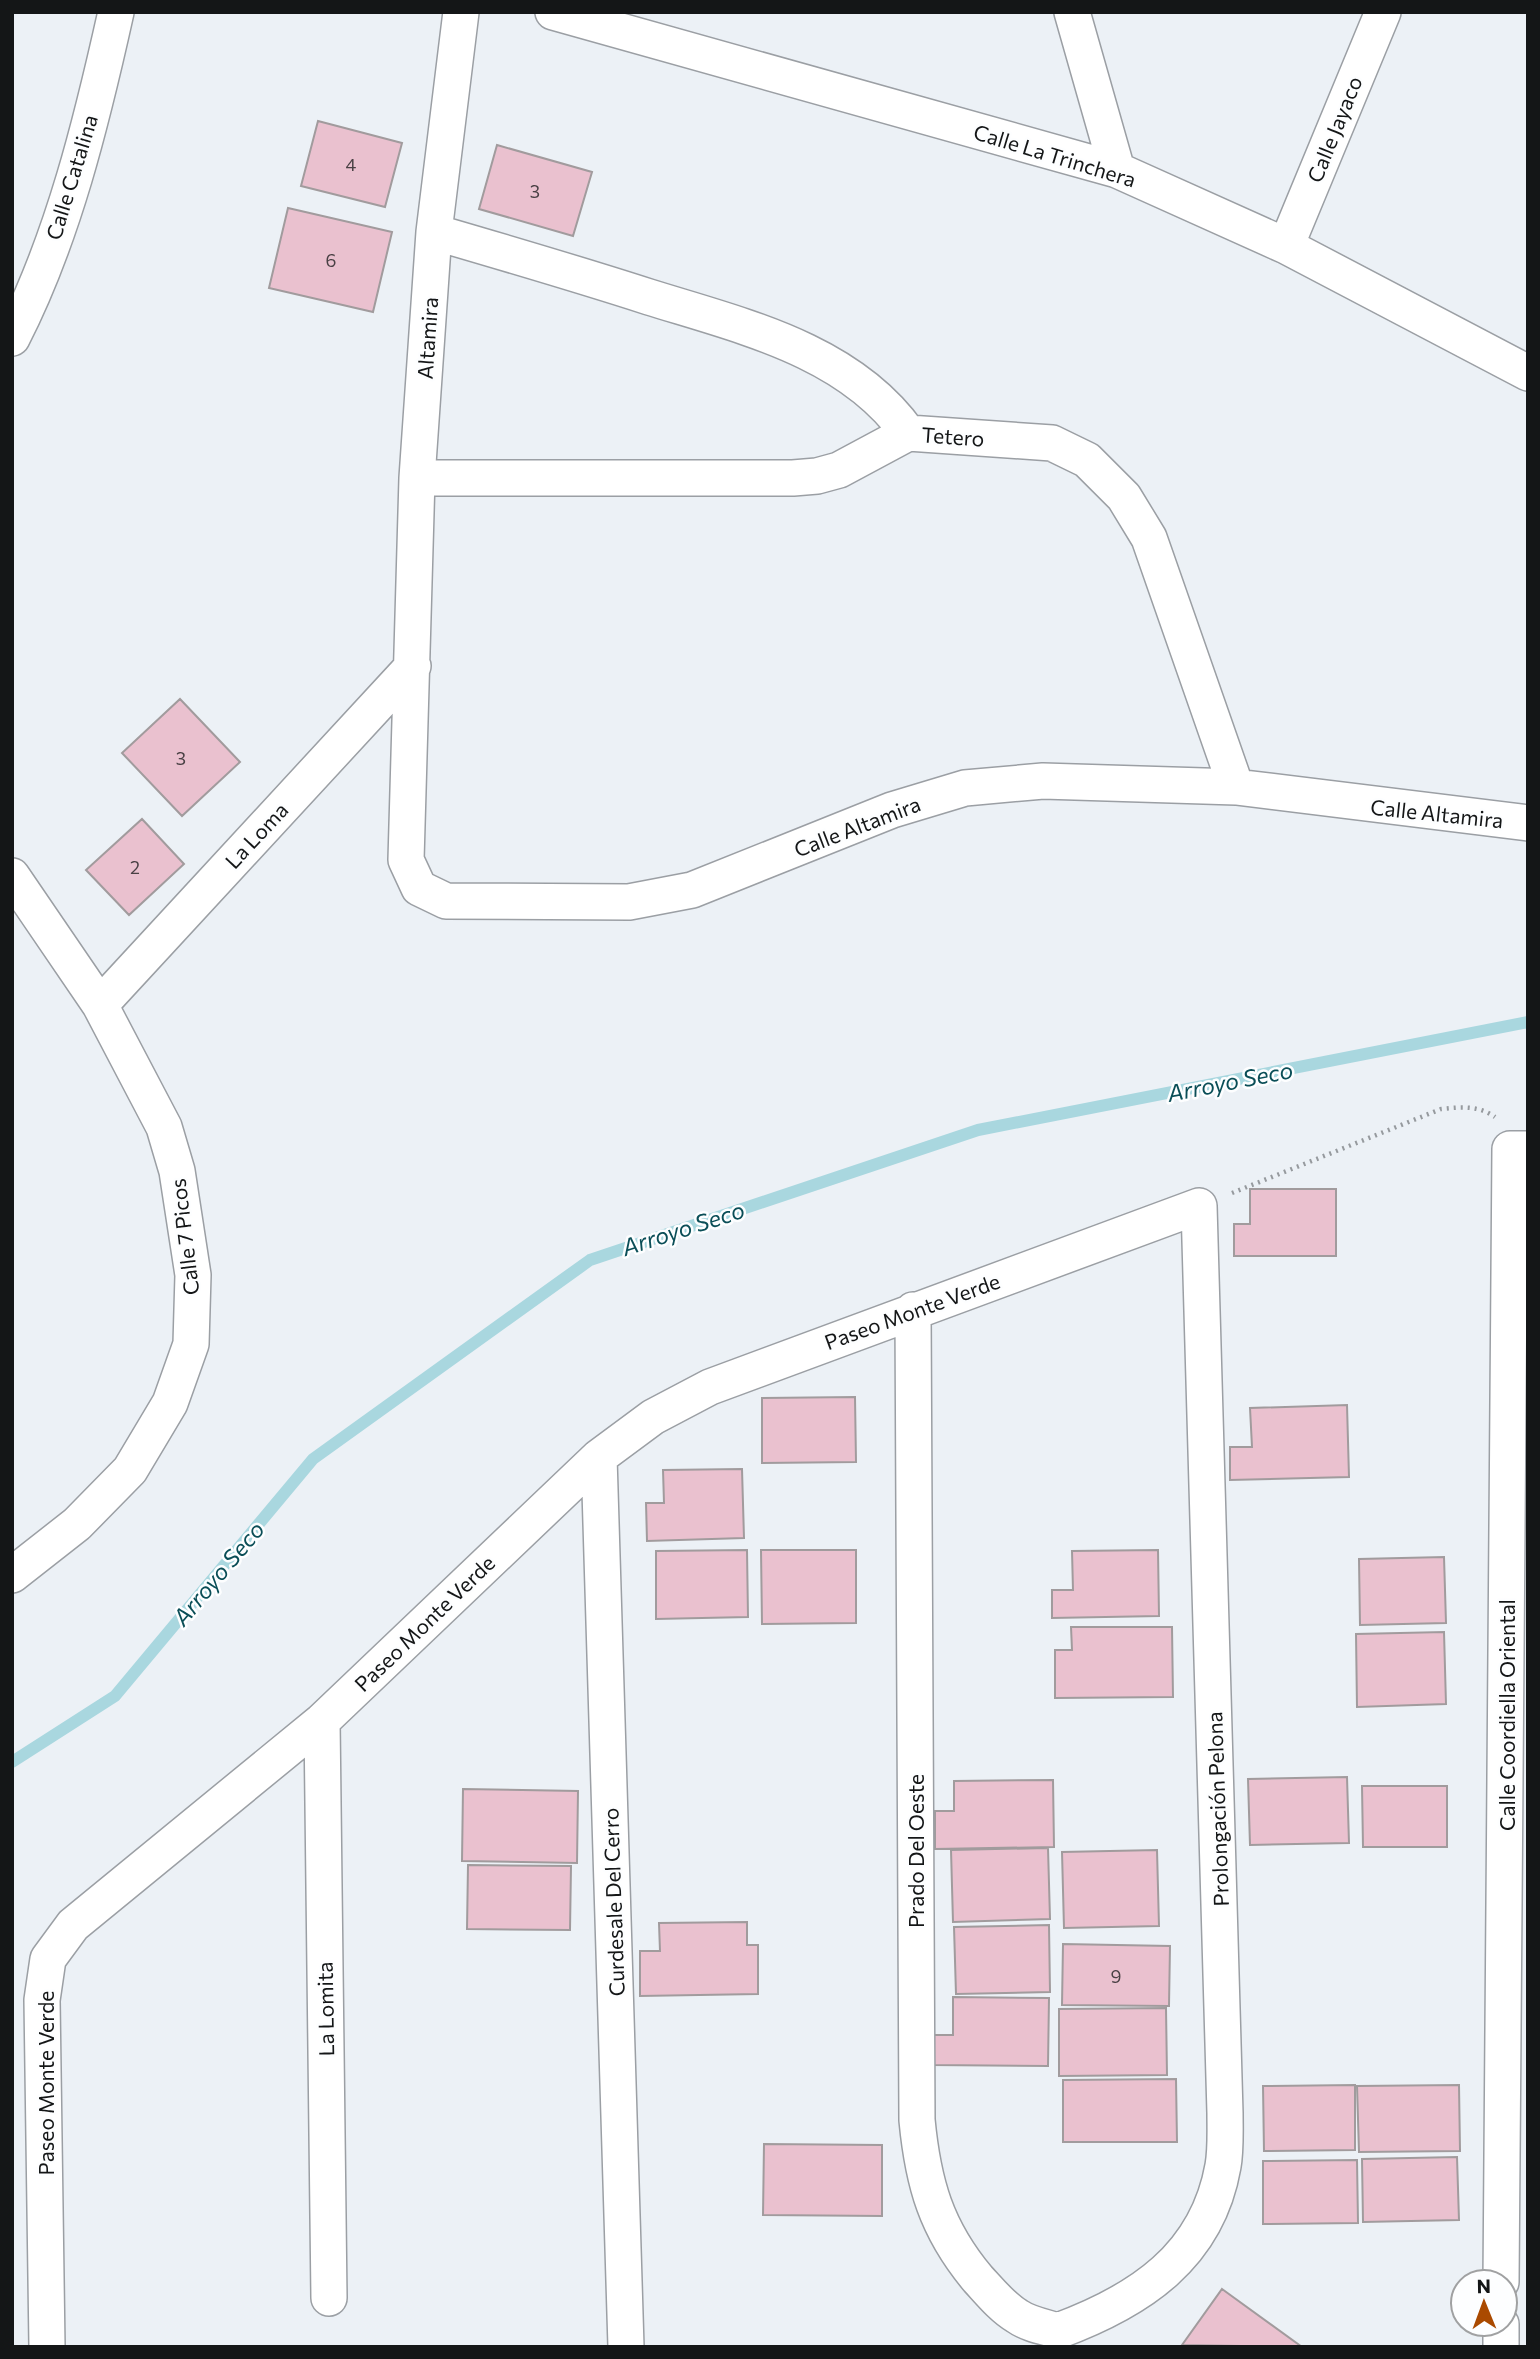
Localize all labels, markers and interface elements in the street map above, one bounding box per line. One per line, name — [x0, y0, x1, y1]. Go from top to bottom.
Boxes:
street label: Calle Jayaco — [1301, 72, 1367, 186]
street label: Calle Catalina — [40, 111, 102, 243]
street label: Calle La Trinchera — [971, 118, 1139, 192]
house number: 4 — [346, 153, 357, 175]
house number: 3 — [530, 180, 540, 202]
house number: 6 — [326, 249, 336, 271]
street label: Altamira — [412, 296, 442, 380]
street label: Tetero — [921, 421, 985, 451]
house number: 3 — [176, 747, 186, 769]
street label: Calle Altamira — [790, 790, 924, 862]
street label: Calle Altamira — [1369, 794, 1505, 832]
street label: La Loma — [219, 797, 293, 873]
house number: 2 — [130, 856, 140, 878]
water label: Arroyo Seco — [1164, 1055, 1295, 1107]
street label: Calle 7 Picos — [164, 1177, 204, 1297]
water label: Arroyo Seco — [617, 1195, 748, 1261]
street label: Paseo Monte Verde — [821, 1268, 1003, 1354]
water label: Arroyo Seco — [166, 1515, 270, 1632]
street label: Paseo Monte Verde — [349, 1550, 499, 1696]
street label: Calle Coordiella Oriental — [1494, 1599, 1519, 1831]
street label: Prolongación Pelona — [1201, 1711, 1233, 1907]
street label: Prado Del Oeste — [903, 1774, 928, 1928]
street label: Curdesale Del Cerro — [597, 1807, 629, 1997]
street label: La Lomita — [312, 1961, 338, 2057]
house number: 9 — [1111, 1965, 1121, 1987]
street label: Paseo Monte Verde — [33, 1991, 58, 2175]
north arrow — [1449, 2268, 1519, 2338]
text: N — [1476, 2274, 1491, 2297]

